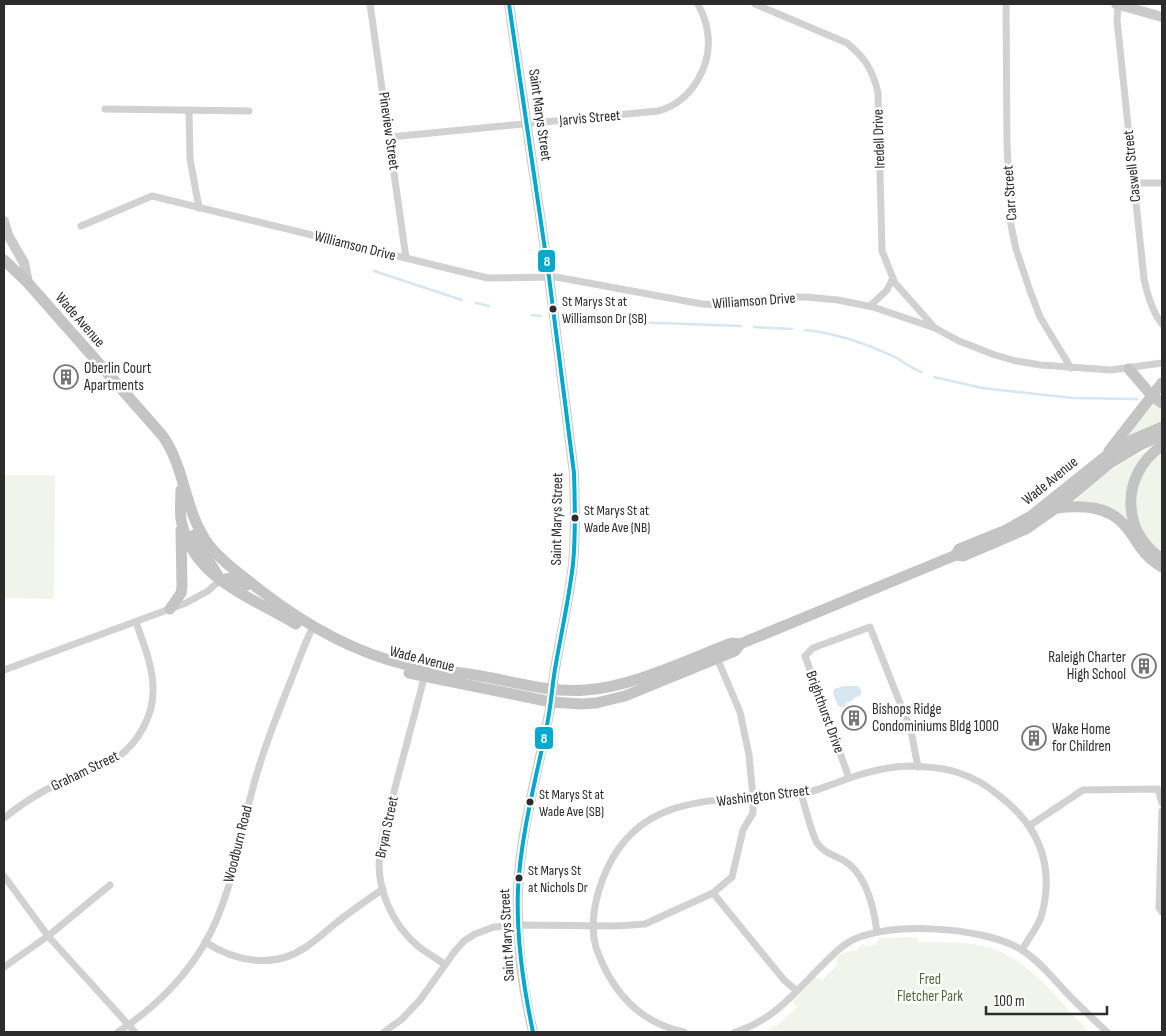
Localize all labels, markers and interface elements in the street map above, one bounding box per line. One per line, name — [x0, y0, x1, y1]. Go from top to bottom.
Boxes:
street label: Saint Marys Street — [524, 68, 556, 163]
street label: Pineview Street — [374, 91, 404, 172]
street label: Jarvis Street — [558, 106, 622, 130]
street label: Iredell Drive — [868, 109, 890, 169]
street label: Caswell Street — [1119, 129, 1145, 203]
street label: Carr Street — [999, 164, 1021, 221]
street label: Williamson Drive — [312, 227, 398, 265]
line badge: 8 — [537, 249, 556, 273]
text: 8 — [544, 253, 551, 270]
street label: Wade Avenue — [51, 289, 109, 351]
street label: Williamson Drive — [712, 289, 796, 313]
place label: St Marys St at Williamson Dr (SB) — [562, 293, 647, 327]
marker: St Marys St at Williamson Dr (SB) — [548, 304, 558, 314]
place label: Oberlin Court Apartments — [83, 359, 152, 395]
building icon: Oberlin Court Apartments — [53, 364, 79, 390]
street label: Wade Avenue — [1018, 453, 1082, 509]
street label: Saint Marys Street — [547, 472, 567, 566]
place label: St Marys St at Wade Ave (NB) — [584, 502, 650, 536]
marker: St Marys St at Wade Ave (NB) — [570, 513, 580, 523]
street label: Wade Avenue — [387, 642, 457, 676]
place label: Raleigh Charter High School — [1048, 648, 1127, 684]
building icon: Raleigh Charter High School — [1131, 653, 1157, 679]
street label: Brighthurst Drive — [801, 668, 849, 756]
place label: Bishops Ridge Condominiums Bldg 1000 — [872, 700, 999, 736]
building icon: Bishops Ridge Condominiums Bldg 1000 — [841, 705, 867, 731]
place label: Wake Home for Children — [1052, 720, 1111, 756]
building icon: Wake Home for Children — [1021, 725, 1047, 751]
line badge: 8 — [534, 726, 554, 750]
text: 8 — [541, 730, 548, 747]
street label: Graham Street — [48, 746, 122, 796]
street label: Washington Street — [716, 781, 811, 811]
place label: St Marys St at Wade Ave (SB) — [539, 786, 604, 820]
street label: Bryan Street — [371, 794, 403, 860]
marker: St Marys St at Wade Ave (SB) — [525, 797, 535, 807]
street label: Woodburn Road — [219, 803, 257, 885]
place label: St Marys St at Nichols Dr — [528, 862, 588, 896]
marker: St Marys St at Nichols Dr — [514, 873, 524, 883]
street label: Saint Marys Street — [495, 888, 519, 982]
park label: Fred Fletcher Park — [897, 970, 963, 1006]
scale bar — [986, 984, 1107, 1016]
text: 100 m — [994, 992, 1025, 1011]

